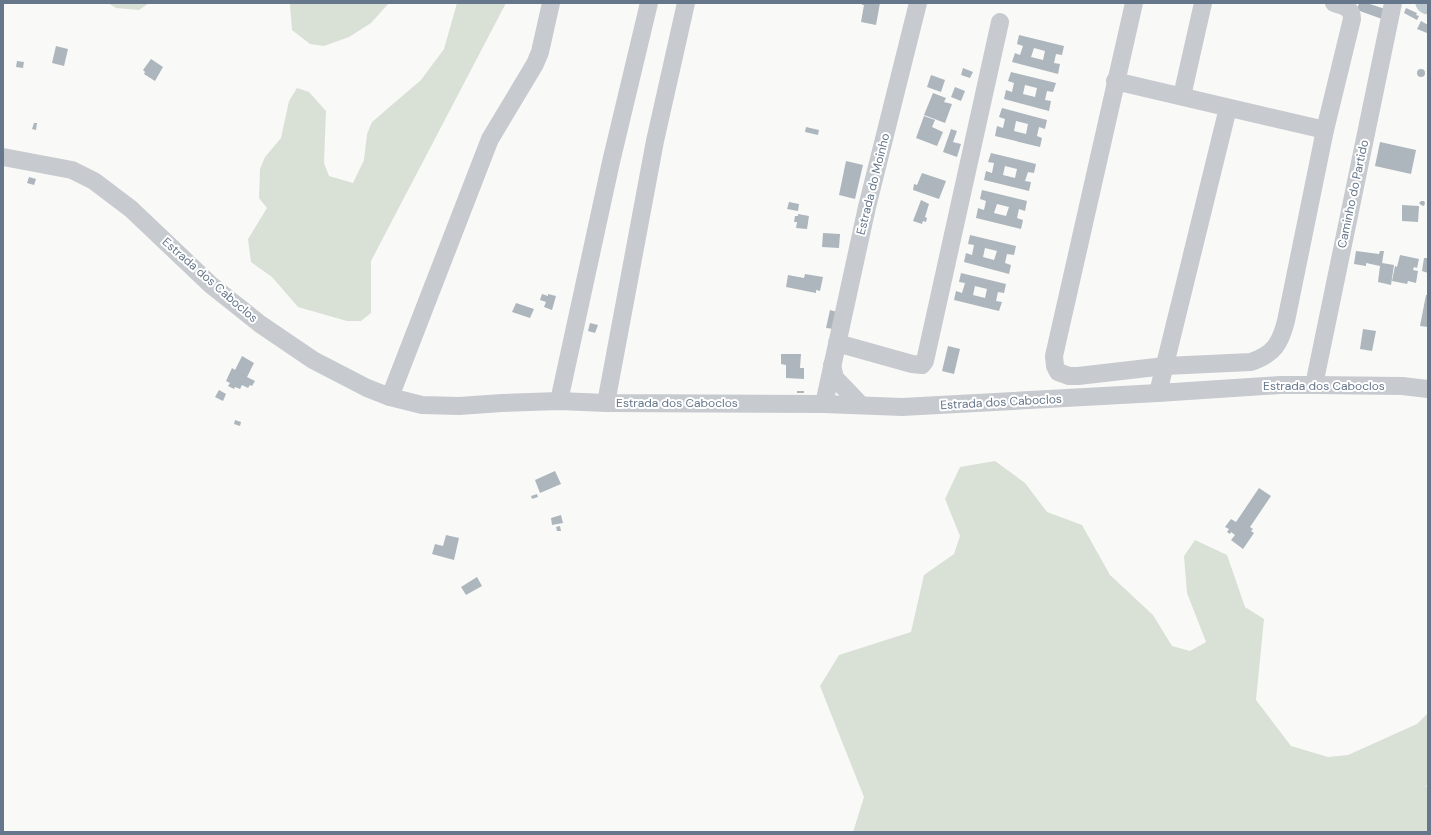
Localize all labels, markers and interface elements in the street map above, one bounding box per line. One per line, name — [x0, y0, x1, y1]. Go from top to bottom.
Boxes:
street label: Estrada do Moinho — [853, 131, 893, 237]
street label: Caminho do Partido — [1334, 138, 1372, 250]
street label: Estrada dos Caboclos — [159, 234, 261, 326]
street label: Estrada dos Caboclos — [1263, 378, 1385, 394]
street label: Estrada dos Caboclos — [940, 391, 1062, 413]
street label: Estrada dos Caboclos — [616, 395, 738, 411]

